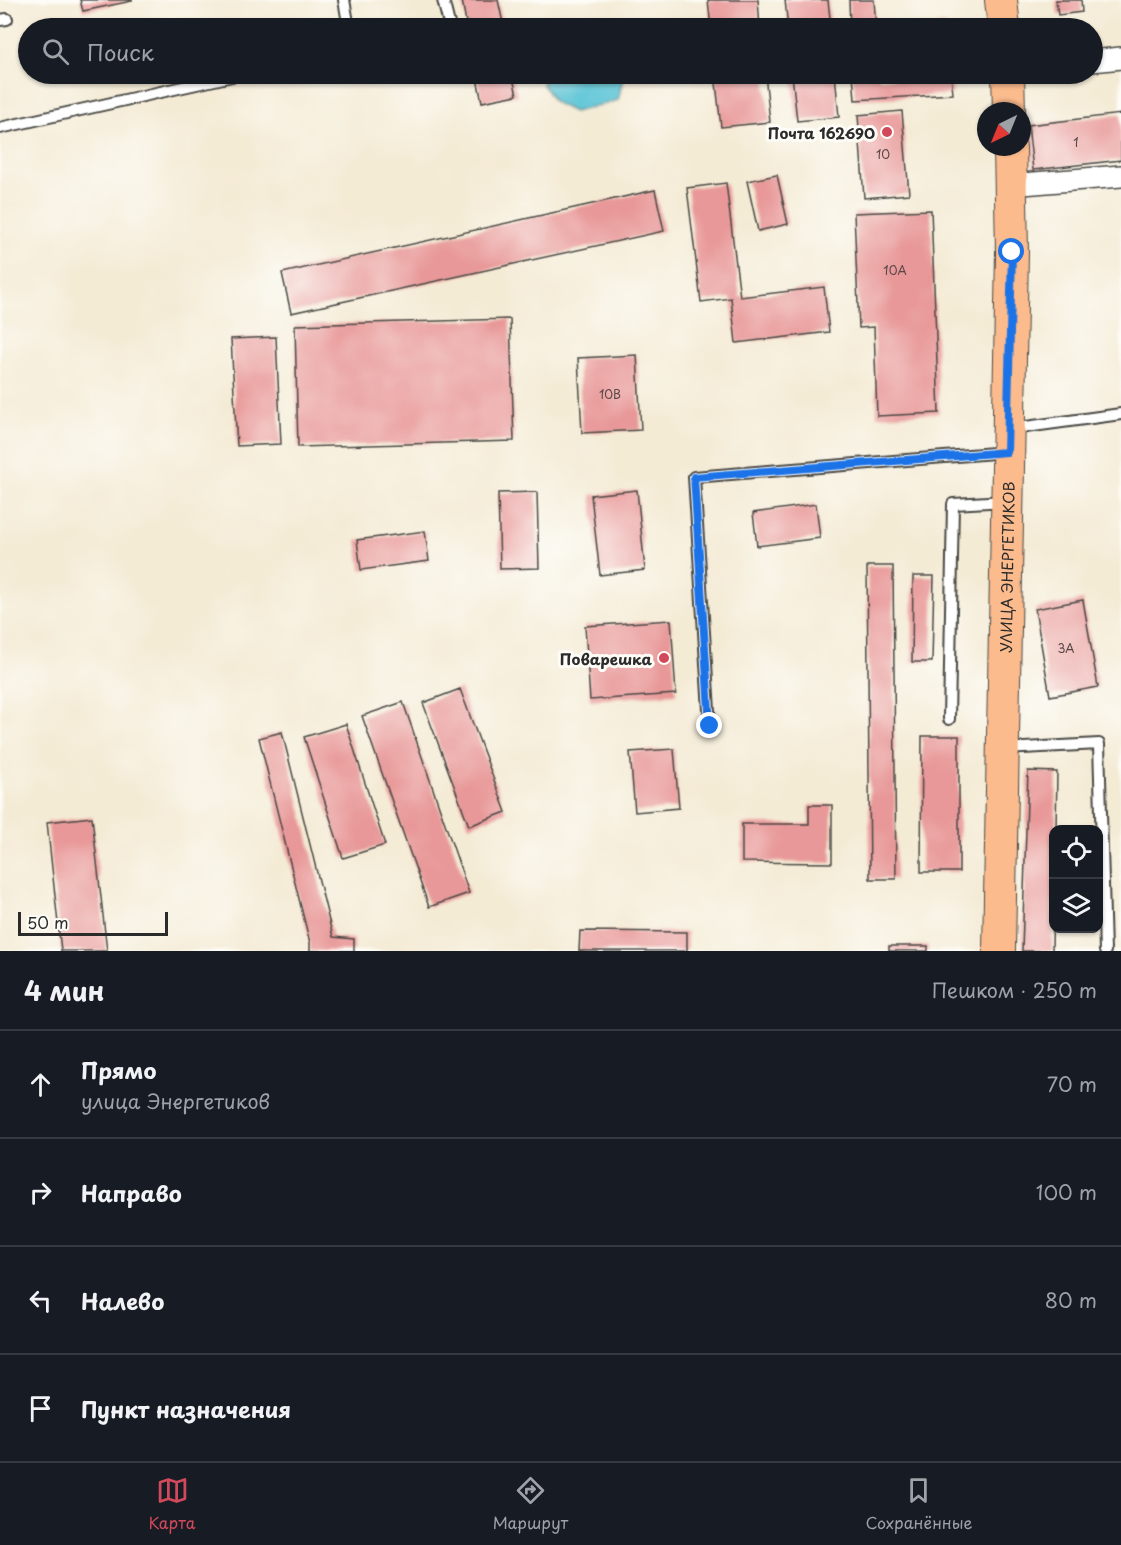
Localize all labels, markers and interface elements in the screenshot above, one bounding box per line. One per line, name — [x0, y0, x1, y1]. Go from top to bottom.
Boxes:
search box — [18, 18, 1103, 84]
icon: search — [39, 35, 72, 68]
text: Поиск — [87, 35, 154, 68]
north arrow — [977, 102, 1031, 156]
place label: Почта 162690 — [768, 121, 875, 144]
marker: Почта 162690 — [880, 125, 894, 139]
house number: 1 — [1073, 133, 1079, 151]
house number: 10 — [876, 145, 890, 163]
route start — [998, 238, 1024, 264]
house number: 10А — [883, 261, 907, 279]
house number: 10В — [599, 385, 621, 403]
street label: УЛИЦА ЭНЕРГЕТИКОВ — [993, 481, 1019, 653]
house number: 3А — [1057, 639, 1075, 657]
place label: Поварешка — [560, 647, 653, 670]
marker: Поварешка — [657, 651, 671, 665]
route end — [696, 712, 722, 738]
map controls — [1049, 825, 1103, 933]
button: locate — [1049, 825, 1103, 879]
button: layers — [1049, 879, 1103, 933]
scale bar — [18, 909, 168, 936]
text: 50 m — [27, 910, 68, 934]
text: 4 мин — [24, 971, 105, 1010]
text: Пешком · 250 m — [932, 975, 1097, 1005]
text: Прямо — [81, 1053, 156, 1086]
icon: ahead — [24, 1068, 57, 1101]
text: 70 m — [1047, 1069, 1097, 1099]
text: улица Энергетиков — [81, 1086, 270, 1116]
icon: right — [24, 1176, 57, 1209]
text: Направо — [81, 1176, 182, 1209]
text: 100 m — [1036, 1177, 1097, 1207]
icon: left — [24, 1284, 57, 1317]
text: Налево — [81, 1284, 164, 1317]
text: 80 m — [1045, 1285, 1097, 1315]
icon: arrive — [24, 1392, 57, 1425]
text: Пункт назначения — [81, 1392, 291, 1425]
tab: Карта — [149, 1474, 196, 1534]
tab: Маршрут — [493, 1474, 568, 1534]
tab: Сохранённые — [865, 1474, 972, 1534]

